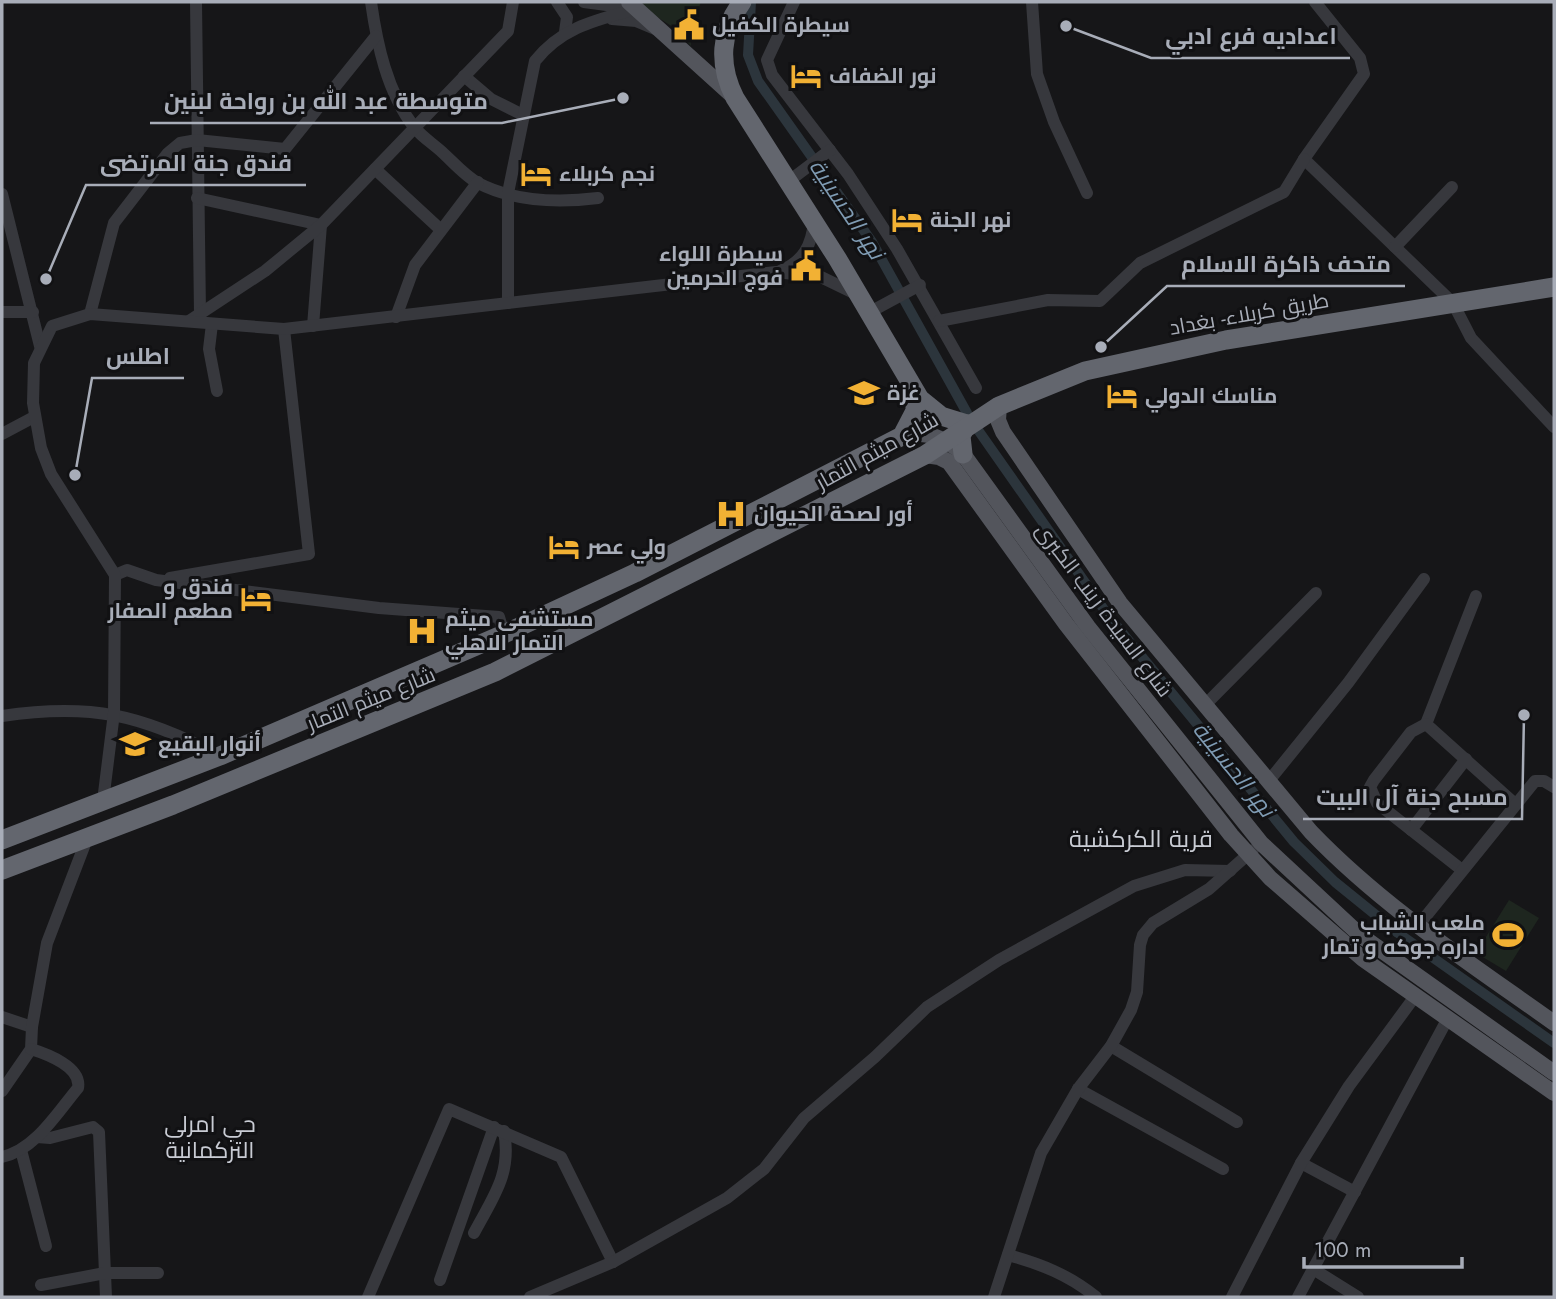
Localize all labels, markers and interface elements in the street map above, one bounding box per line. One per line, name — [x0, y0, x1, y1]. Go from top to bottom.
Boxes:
public building icon: سيطرة الكفيل — [672, 8, 706, 42]
place label: سيطرة الكفيل — [712, 10, 850, 40]
callout: اعداديه فرع ادبي — [1151, 14, 1350, 58]
text: اعداديه فرع ادبي — [1165, 19, 1337, 55]
hotel icon: نور الضفاف — [789, 59, 823, 93]
place label: نور الضفاف — [829, 61, 937, 91]
callout: متوسطة عبد الله بن رواحة لبنين — [150, 79, 502, 123]
text: متوسطة عبد الله بن رواحة لبنين — [164, 84, 488, 118]
callout: فندق جنة المرتضى — [86, 141, 306, 185]
text: فندق جنة المرتضى — [100, 146, 292, 180]
water label: نهر الحسينية — [801, 152, 895, 268]
hotel icon: نجم كربلاء — [519, 157, 553, 191]
place label: نجم كربلاء — [559, 159, 655, 189]
hotel icon: نهر الجنة — [890, 203, 924, 237]
place label: نهر الجنة — [930, 205, 1011, 235]
place label: سيطرة اللواء فوج الحرمين — [659, 239, 783, 293]
callout: متحف ذاكرة الاسلام — [1167, 242, 1405, 286]
text: متحف ذاكرة الاسلام — [1181, 247, 1391, 281]
public building icon: سيطرة اللواء فوج الحرمين — [789, 249, 823, 283]
street label: طريق كربلاء- بغداد — [1167, 285, 1331, 343]
callout: اطلس — [92, 334, 184, 378]
text: اطلس — [106, 339, 170, 373]
school or university icon: غزة — [847, 376, 881, 410]
place label: غزة — [887, 378, 920, 408]
hotel icon: مناسك الدولي — [1105, 379, 1139, 413]
place label: مناسك الدولي — [1145, 381, 1277, 413]
street label: شارع ميثم التمار — [809, 405, 944, 498]
hospital icon: أور لصحة الحيوان — [714, 497, 748, 531]
place label: أور لصحة الحيوان — [754, 499, 913, 529]
street label: شارع السيدة زينب الكبرى — [1028, 517, 1180, 703]
hotel icon: ولي عصر — [547, 530, 581, 564]
place label: ولي عصر — [586, 532, 666, 564]
place label: فندق و مطعم الصفار — [107, 572, 233, 626]
hotel icon: فندق و مطعم الصفار — [239, 582, 273, 616]
place label: مستشفى ميثم التمار الاهلي — [445, 604, 593, 660]
hospital icon: مستشفى ميثم التمار الاهلي — [405, 614, 439, 648]
street label: شارع ميثم التمار — [301, 660, 440, 739]
water label: نهر الحسينية — [1185, 714, 1285, 827]
school or university icon: أنوار البقيع — [118, 727, 152, 761]
place label: أنوار البقيع — [158, 729, 261, 759]
callout: مسبح جنة آل البيت — [1303, 775, 1522, 819]
text: مسبح جنة آل البيت — [1316, 780, 1508, 814]
district label: قرية الكركشية — [1069, 821, 1213, 856]
place label: ملعب الشباب اداره جوكه و تمار — [1321, 908, 1485, 962]
sports icon: ملعب الشباب اداره جوكه و تمار — [1491, 918, 1525, 952]
district label: حي امرلي التركمانية — [164, 1107, 256, 1167]
scale bar — [1304, 1226, 1462, 1270]
text: 100 m — [1314, 1235, 1371, 1265]

